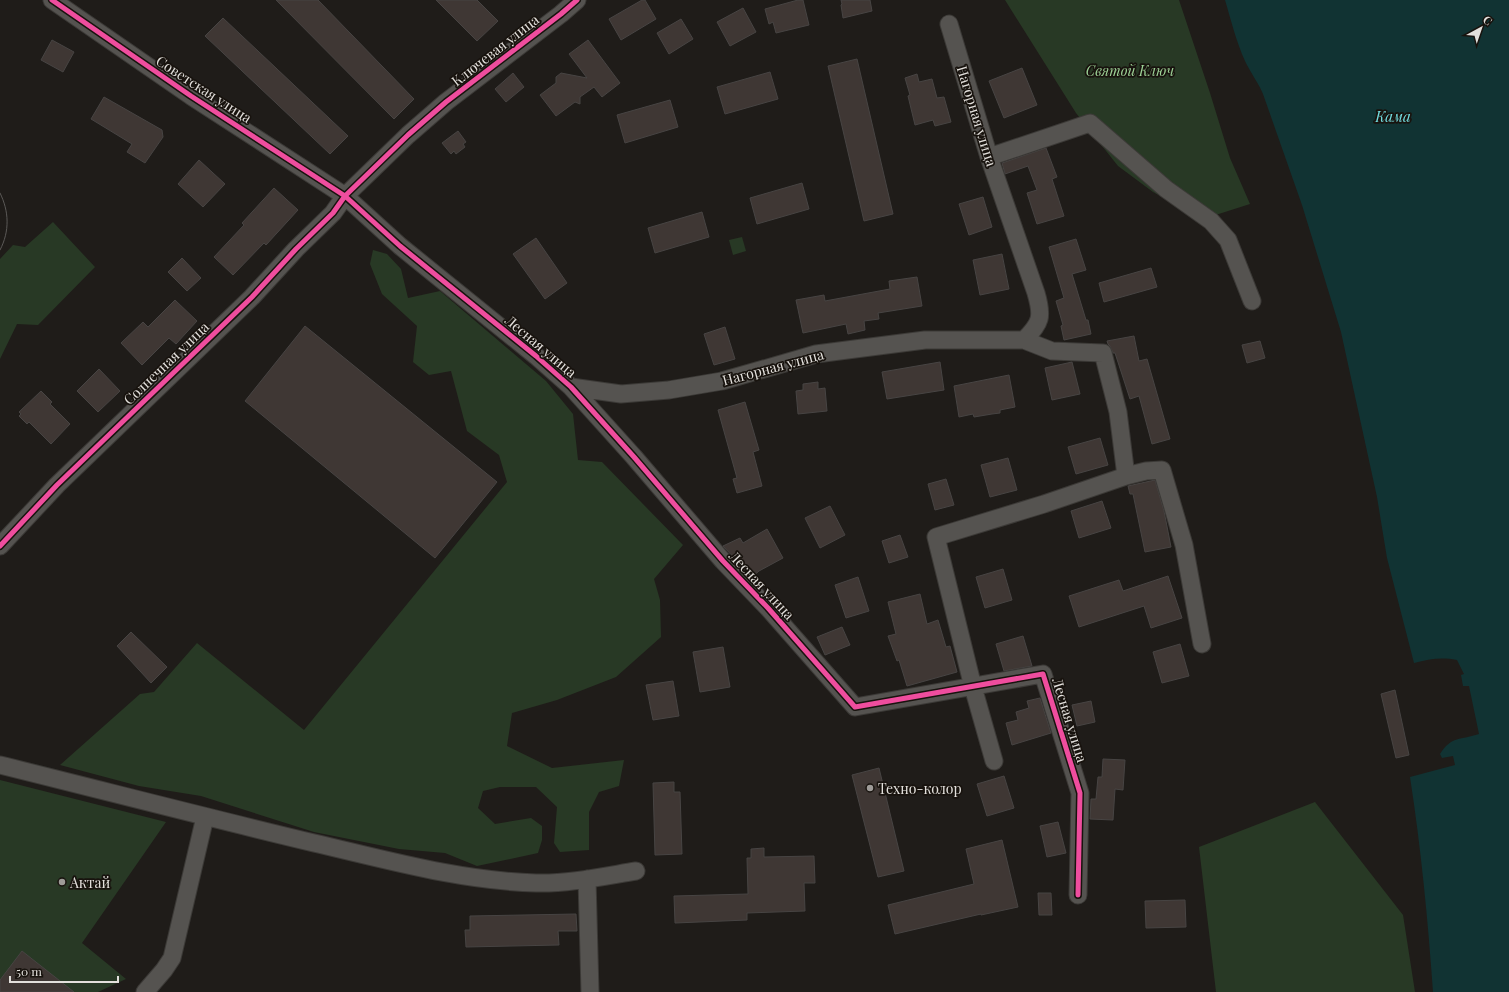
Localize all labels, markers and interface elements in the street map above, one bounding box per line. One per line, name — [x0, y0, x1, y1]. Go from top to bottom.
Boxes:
north arrow — [1461, 8, 1501, 48]
street label: Ключевая улица — [447, 10, 543, 90]
text: С — [1480, 12, 1496, 28]
street label: Советская улица — [153, 51, 255, 127]
park label: Святой Ключ — [1086, 61, 1174, 80]
street label: Нагорная улица — [953, 63, 1001, 169]
water label: Кама — [1374, 106, 1411, 126]
street label: Лесная улица — [501, 310, 581, 381]
street label: Солнечная улица — [119, 317, 213, 409]
street label: Нагорная улица — [720, 344, 826, 390]
street label: Лесная улица — [724, 546, 799, 624]
street label: Лесная улица — [1048, 674, 1092, 765]
place label: Техно-колор — [878, 779, 962, 798]
marker: Техно-колор — [865, 783, 875, 793]
place label: Актай — [69, 873, 111, 892]
marker: Актай — [57, 877, 67, 887]
scale bar — [10, 958, 118, 984]
text: 50 m — [16, 963, 42, 979]

